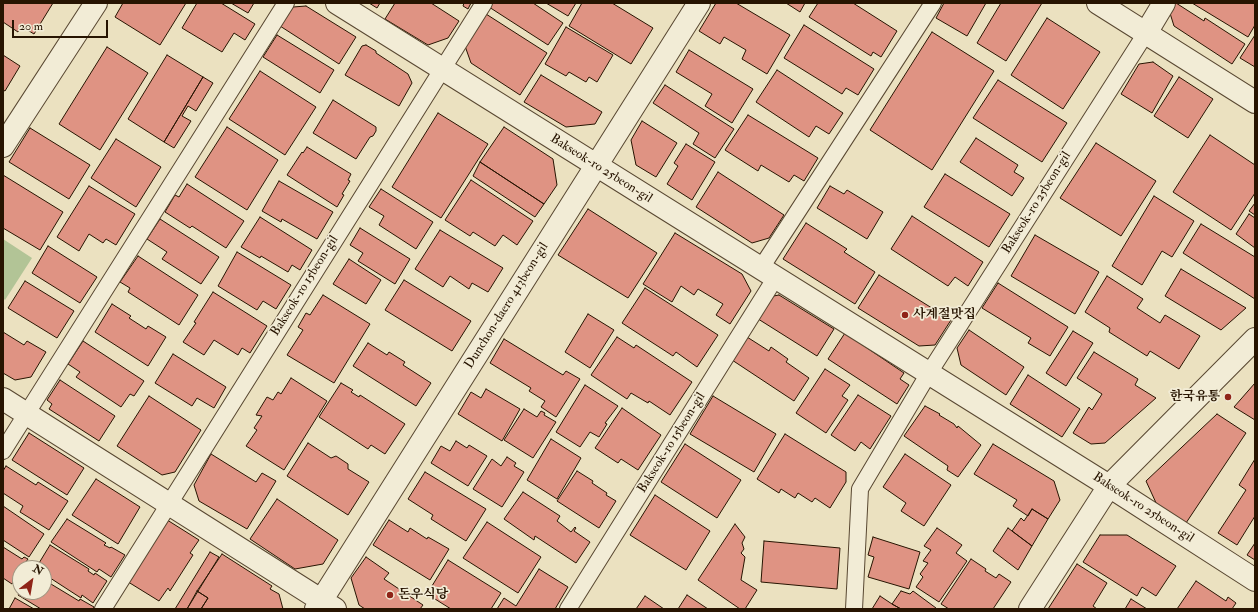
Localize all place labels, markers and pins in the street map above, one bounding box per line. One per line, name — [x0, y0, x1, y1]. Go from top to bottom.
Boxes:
place label: 사계절맛집 — [913, 307, 976, 323]
marker: 사계절맛집 — [900, 310, 910, 320]
place label: 한국유통 — [1170, 389, 1220, 405]
marker: 한국유통 — [1223, 392, 1233, 402]
place label: 돈우식당 — [398, 587, 448, 603]
marker: 돈우식당 — [385, 590, 395, 600]

